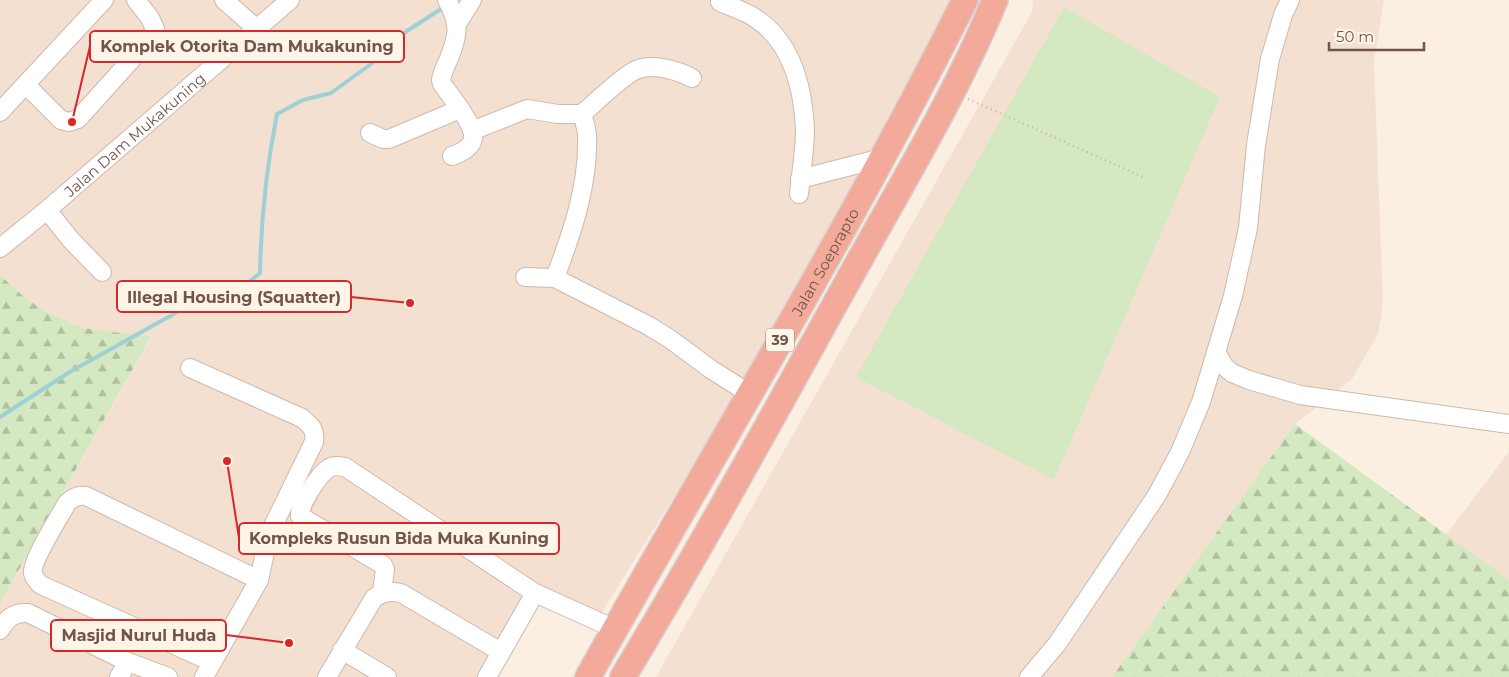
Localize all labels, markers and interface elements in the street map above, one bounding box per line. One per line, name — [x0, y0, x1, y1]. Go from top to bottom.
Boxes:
scale bar — [1329, 20, 1424, 52]
text: 50 m — [1336, 27, 1374, 46]
callout: Komplek Otorita Dam Mukakuning — [90, 31, 404, 62]
text: Komplek Otorita Dam Mukakuning — [100, 37, 394, 56]
street label: Jalan Dam Mukakuning — [59, 68, 209, 201]
street label: Jalan Soeprapto — [786, 204, 863, 320]
callout: Illegal Housing (Squatter) — [117, 281, 351, 312]
text: Illegal Housing (Squatter) — [127, 288, 341, 307]
road number: 39 — [766, 328, 794, 352]
callout: Kompleks Rusun Bida Muka Kuning — [239, 523, 559, 554]
text: Kompleks Rusun Bida Muka Kuning — [249, 529, 549, 548]
callout: Masjid Nurul Huda — [51, 620, 226, 651]
text: Masjid Nurul Huda — [62, 626, 217, 645]

